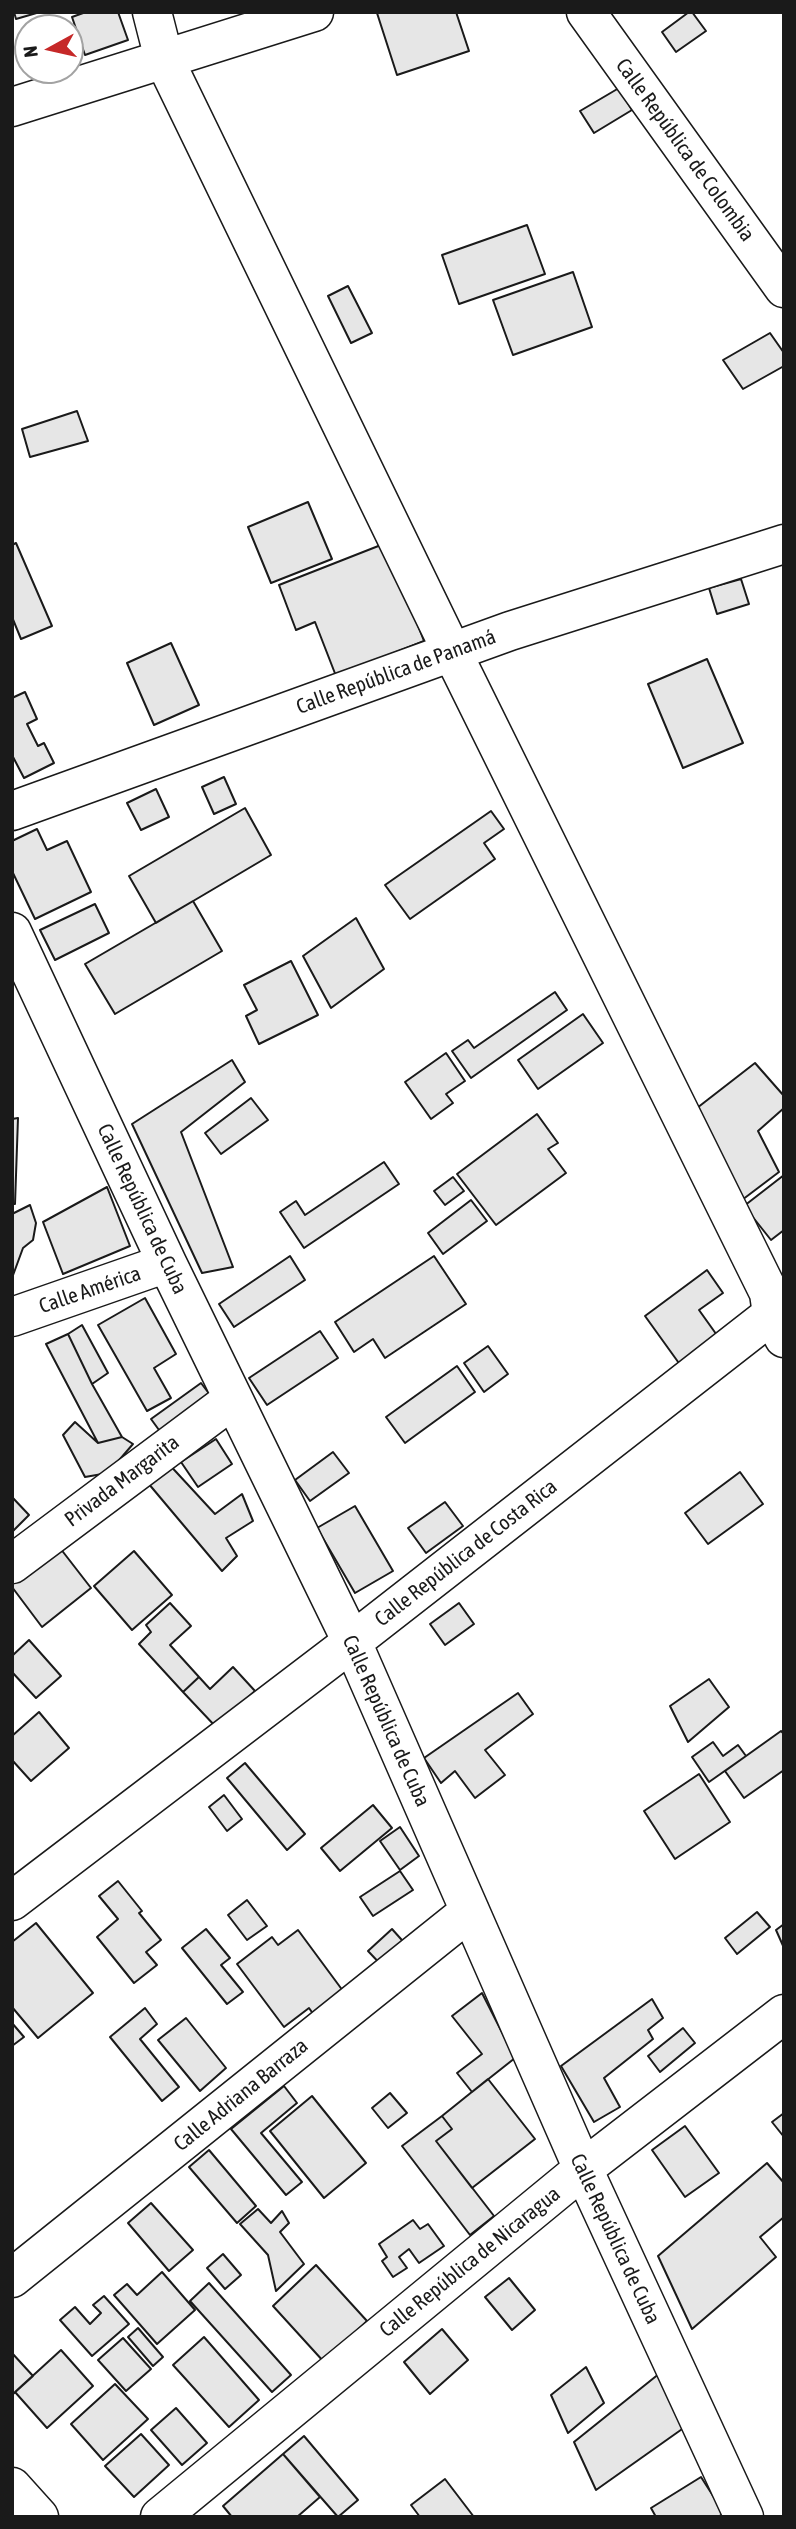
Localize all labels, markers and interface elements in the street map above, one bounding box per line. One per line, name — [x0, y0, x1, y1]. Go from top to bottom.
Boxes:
north arrow — [14, 14, 84, 84]
text: N — [19, 45, 42, 59]
street label: Calle República de Colombia — [610, 54, 760, 246]
street label: Calle República de Panamá — [293, 624, 499, 720]
street label: Calle República de Cuba — [91, 1120, 193, 1298]
street label: Calle América — [36, 1261, 144, 1319]
street label: Privada Margarita — [60, 1430, 184, 1532]
street label: Calle República de Costa Rica — [370, 1474, 562, 1632]
street label: Calle República de Cuba — [337, 1631, 435, 1811]
street label: Calle Adriana Barraza — [169, 2033, 313, 2157]
street label: Calle República de Cuba — [564, 2150, 666, 2328]
street label: Calle República de Nicaragua — [375, 2181, 565, 2343]

